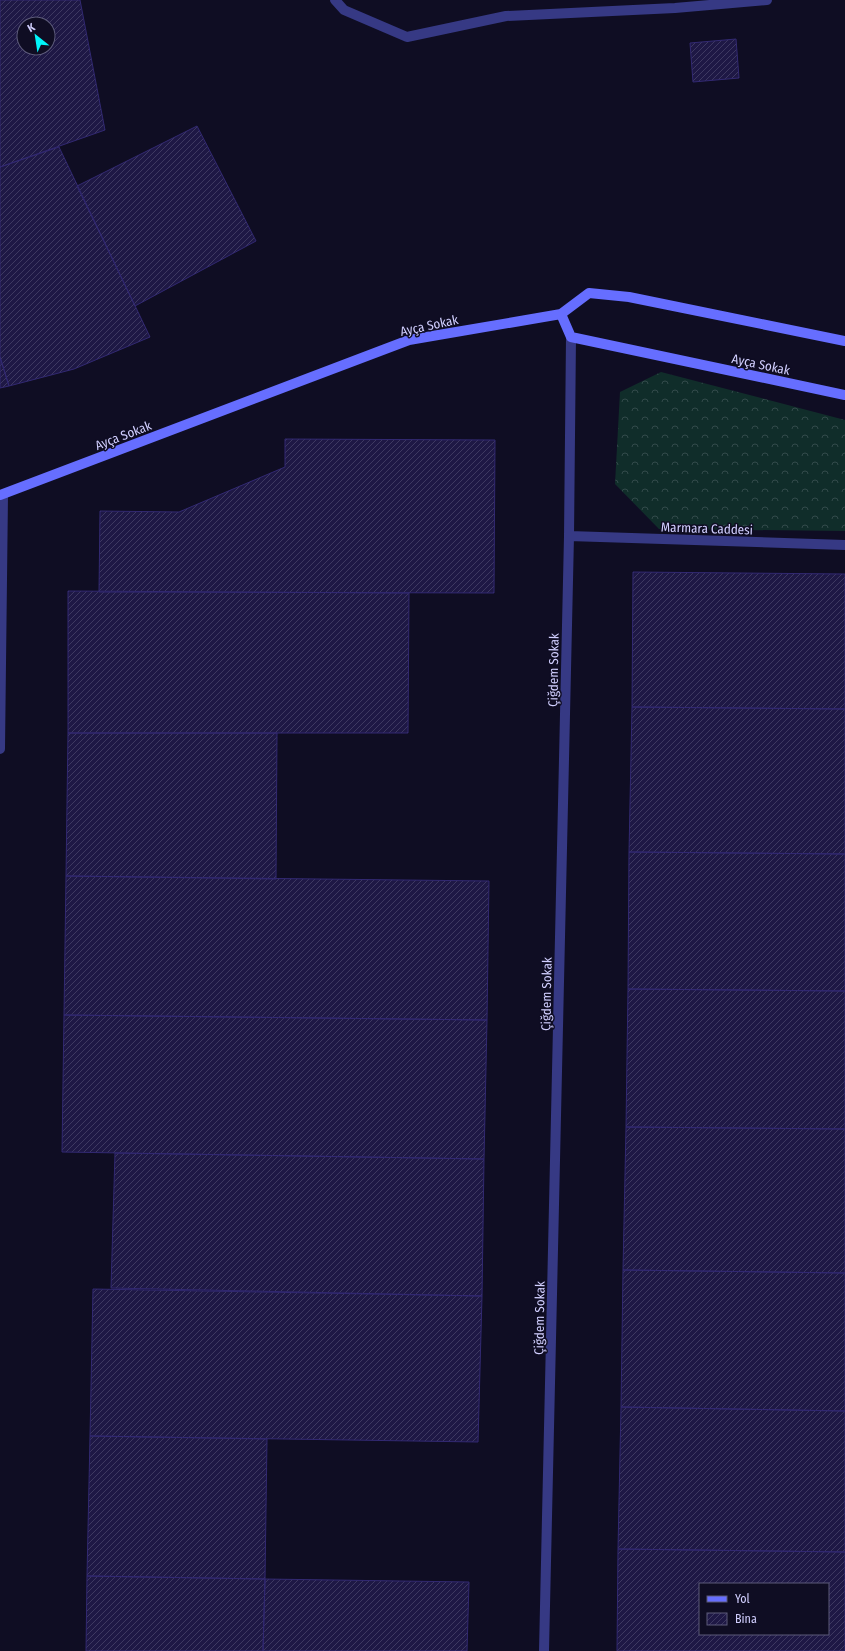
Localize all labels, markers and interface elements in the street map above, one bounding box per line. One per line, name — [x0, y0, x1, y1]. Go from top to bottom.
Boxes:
north arrow — [16, 16, 56, 56]
text: K — [25, 20, 38, 35]
street label: Ayça Sokak — [399, 312, 460, 339]
street label: Ayça Sokak — [730, 351, 792, 378]
street label: Ayça Sokak — [93, 418, 154, 453]
street label: Marmara Caddesi — [661, 519, 753, 538]
street label: Çiğdem Sokak — [545, 632, 562, 707]
street label: Çiğdem Sokak — [538, 956, 555, 1031]
street label: Çiğdem Sokak — [531, 1280, 548, 1355]
legend — [699, 1583, 829, 1635]
text: Yol — [735, 1592, 750, 1606]
text: Bina — [735, 1612, 757, 1626]

